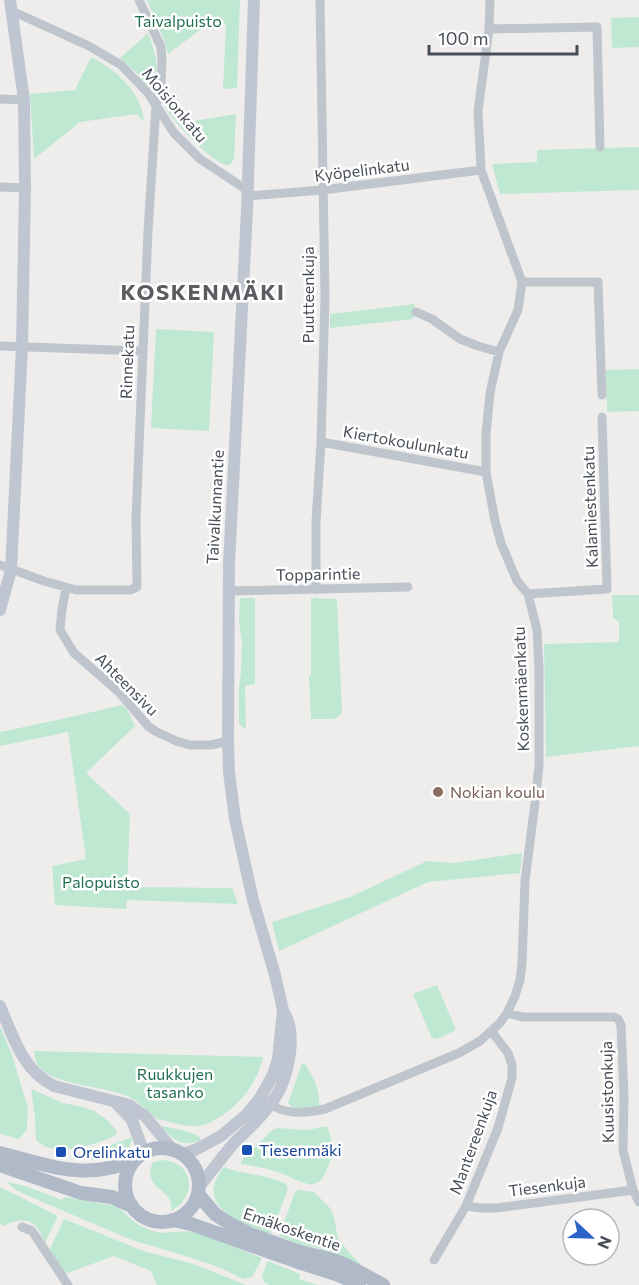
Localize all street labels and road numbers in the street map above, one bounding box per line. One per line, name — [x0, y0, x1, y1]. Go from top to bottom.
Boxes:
street label: Moisionkatu — [139, 63, 212, 146]
street label: Kyöpelinkatu — [313, 154, 411, 185]
street label: Puutteenkuja — [298, 246, 317, 344]
street label: Rinnekatu — [116, 325, 137, 399]
street label: Kiertokoulunkatu — [342, 421, 470, 462]
street label: Kalamiestenkatu — [578, 446, 601, 568]
street label: Taivalkunnantie — [202, 449, 227, 565]
street label: Topparintie — [275, 563, 360, 584]
street label: Koskenmäenkatu — [509, 626, 532, 752]
street label: Ahteensivu — [92, 648, 163, 719]
street label: Kuusistonkuja — [596, 1041, 617, 1143]
street label: Mantereenkuja — [445, 1087, 500, 1197]
street label: Tiesenkuja — [507, 1171, 587, 1200]
street label: Emäkoskentie — [241, 1203, 343, 1254]

